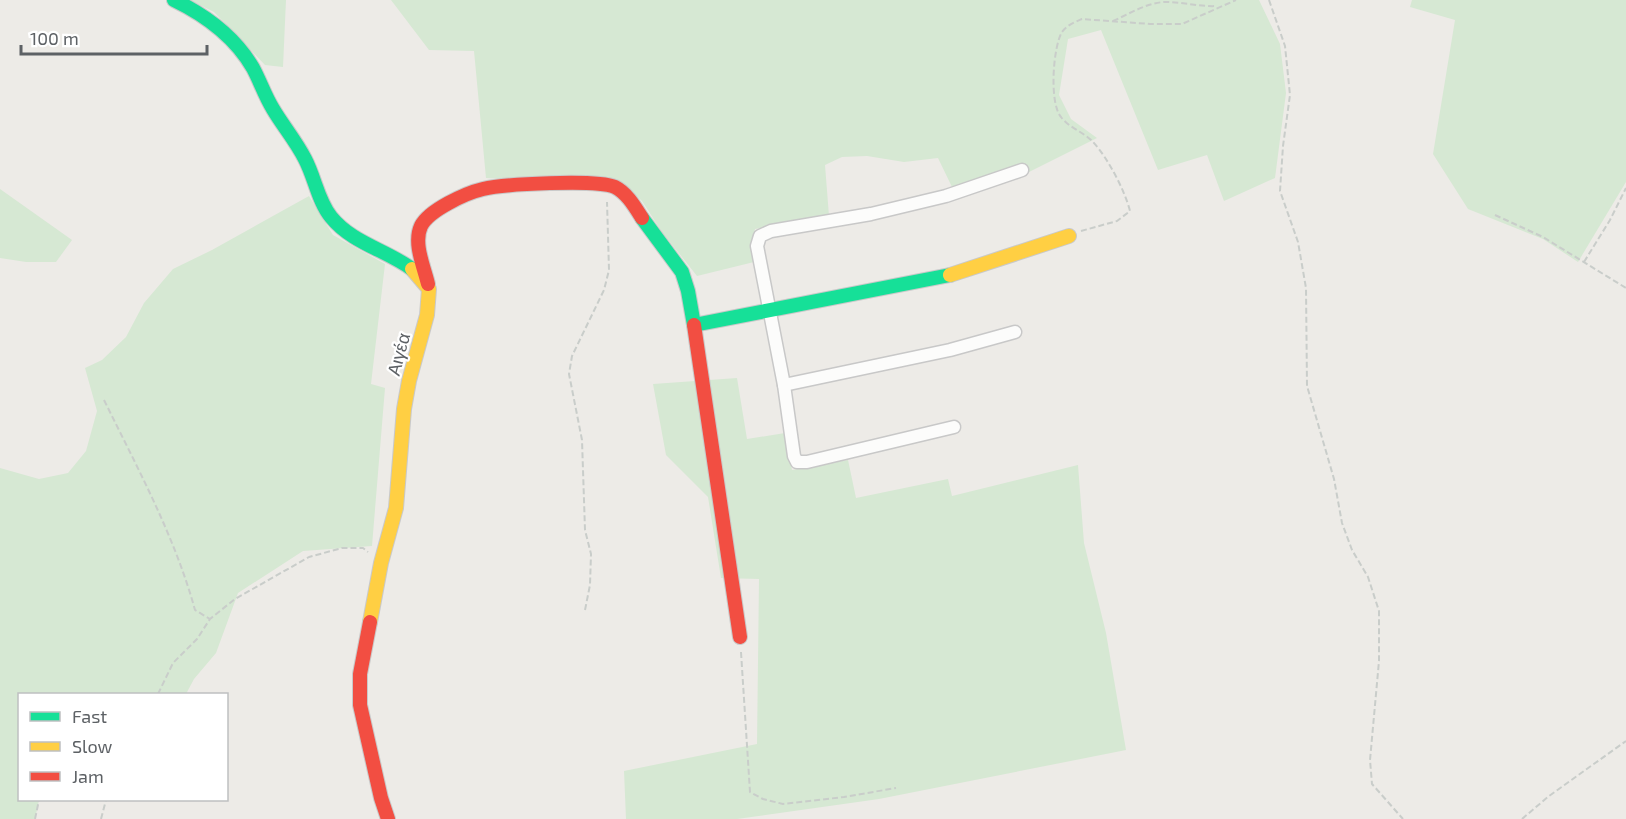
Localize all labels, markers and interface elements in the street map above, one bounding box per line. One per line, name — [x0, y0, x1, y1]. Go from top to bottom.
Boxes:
scale bar — [21, 18, 207, 56]
text: 100 m — [30, 27, 79, 49]
street label: Αιγέα — [382, 330, 414, 378]
legend — [18, 693, 228, 801]
text: Fast — [72, 705, 107, 727]
text: Slow — [72, 735, 113, 757]
text: Jam — [72, 765, 104, 787]

